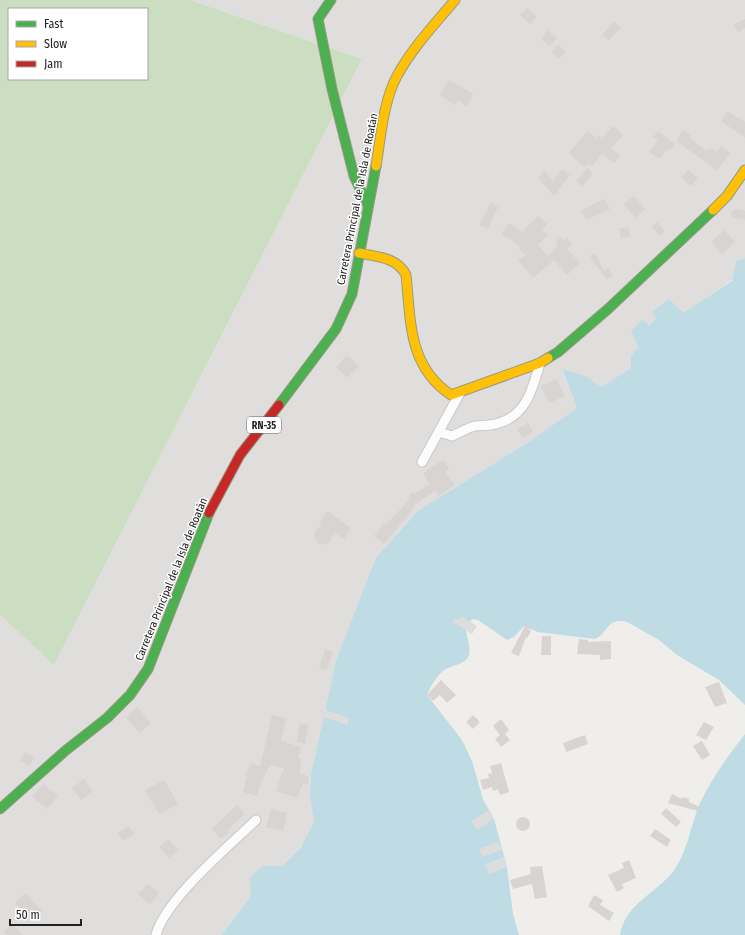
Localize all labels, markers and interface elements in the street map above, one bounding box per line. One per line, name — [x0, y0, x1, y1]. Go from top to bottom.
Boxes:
legend — [8, 8, 148, 80]
text: Fast — [44, 17, 63, 31]
text: Slow — [44, 37, 67, 51]
text: Jam — [44, 57, 62, 71]
street label: Carretera Principal de la Isla de Roatán — [334, 112, 381, 286]
road number: RN-35 — [247, 417, 281, 433]
street label: Carretera Principal de la Isla de Roatán — [133, 496, 210, 663]
scale bar — [10, 901, 81, 927]
text: 50 m — [16, 908, 40, 922]

